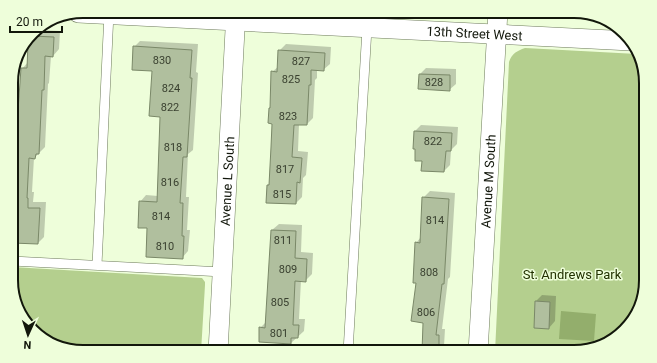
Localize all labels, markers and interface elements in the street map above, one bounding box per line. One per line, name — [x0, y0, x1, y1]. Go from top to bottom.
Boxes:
scale bar — [10, 8, 62, 34]
text: 20 m — [16, 15, 43, 29]
street label: 13th Street West — [426, 24, 523, 43]
house number: 830 — [153, 54, 171, 67]
house number: 827 — [292, 55, 310, 68]
house number: 825 — [282, 73, 300, 86]
house number: 828 — [425, 76, 443, 89]
house number: 824 — [162, 82, 180, 95]
house number: 822 — [161, 101, 179, 114]
house number: 823 — [279, 110, 297, 123]
street label: Avenue M South — [478, 134, 499, 229]
house number: 822 — [424, 135, 442, 148]
street label: Avenue L South — [218, 136, 237, 226]
house number: 818 — [164, 141, 182, 154]
house number: 817 — [276, 163, 294, 176]
house number: 816 — [161, 176, 179, 189]
house number: 815 — [273, 188, 291, 201]
house number: 814 — [152, 210, 170, 223]
house number: 814 — [426, 214, 444, 227]
house number: 811 — [274, 234, 292, 247]
house number: 810 — [156, 240, 174, 253]
house number: 809 — [279, 263, 297, 276]
house number: 808 — [420, 266, 438, 279]
park label: St. Andrews Park — [523, 267, 622, 282]
house number: 805 — [271, 296, 289, 309]
house number: 806 — [417, 306, 435, 319]
north arrow — [8, 315, 48, 355]
house number: 801 — [270, 327, 288, 340]
text: N — [23, 338, 32, 351]

